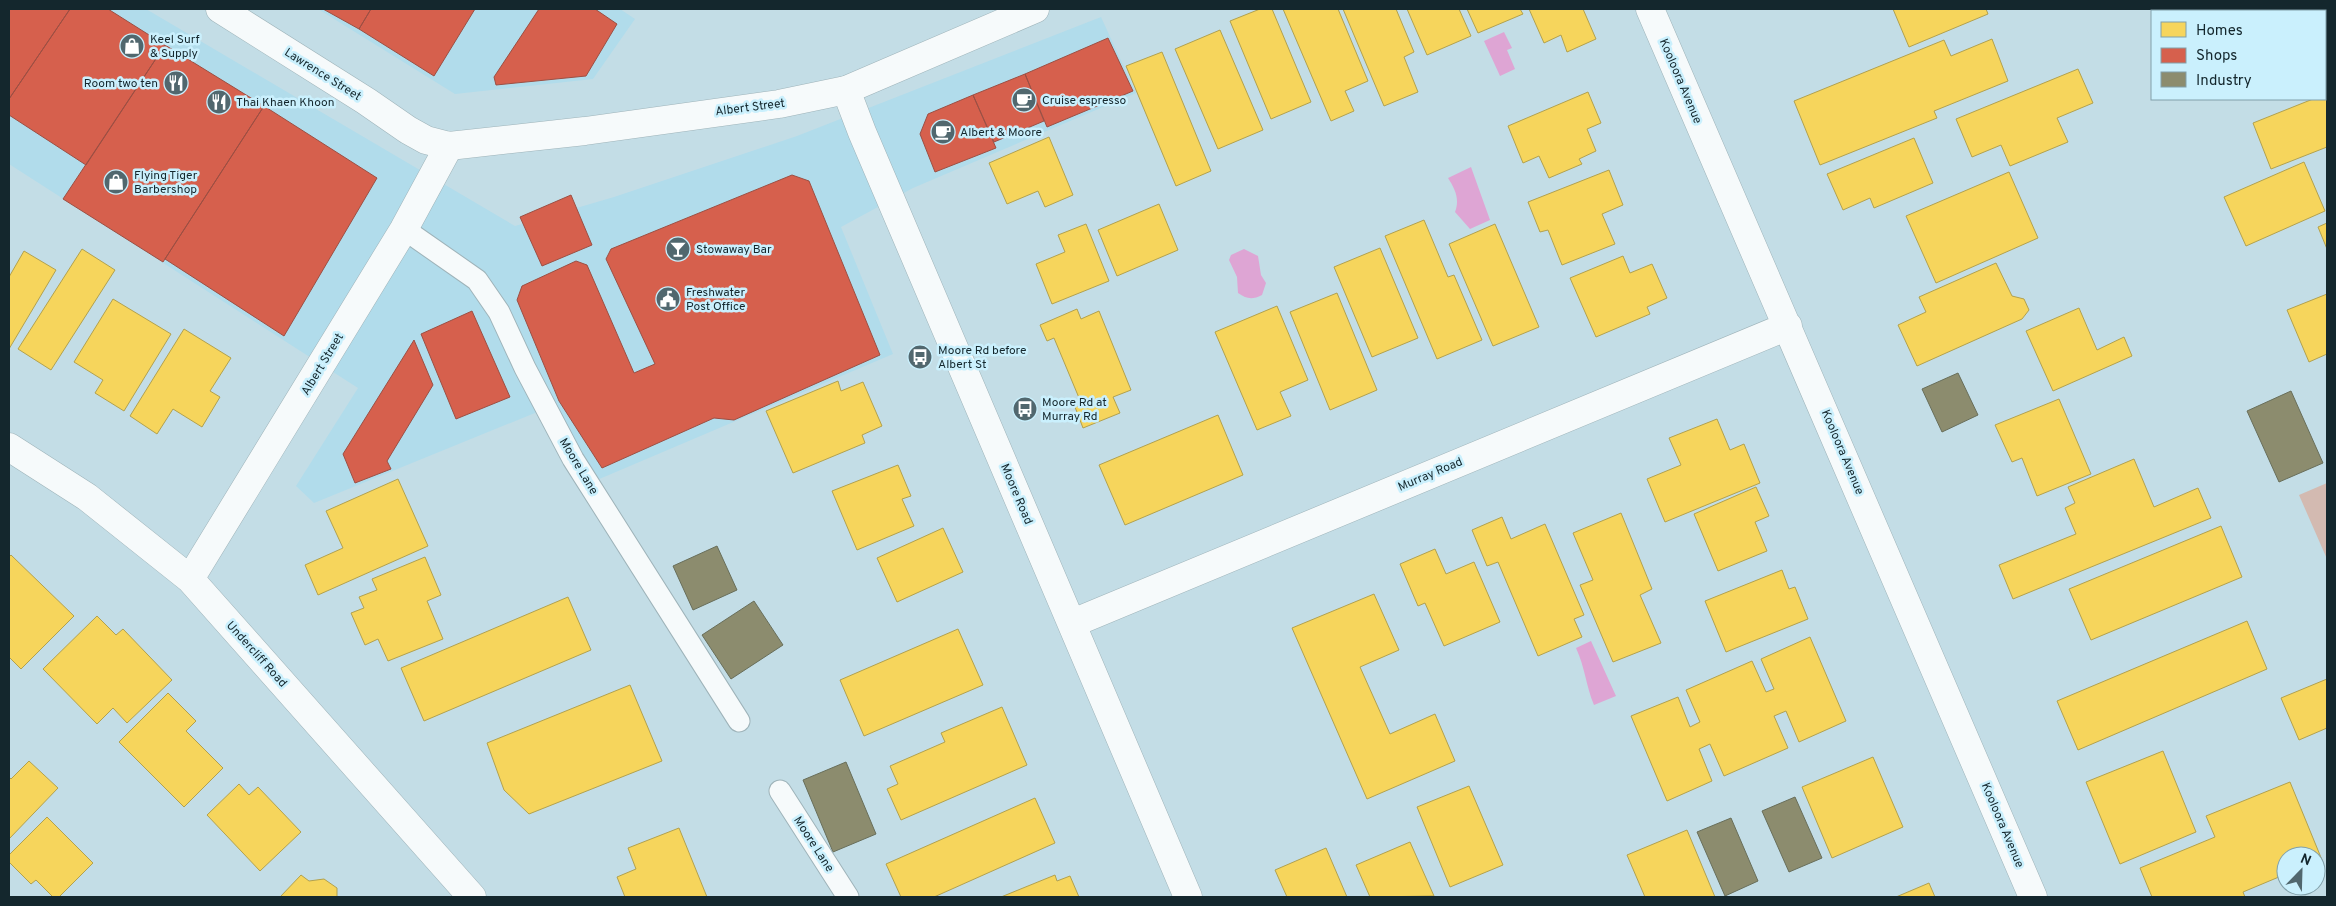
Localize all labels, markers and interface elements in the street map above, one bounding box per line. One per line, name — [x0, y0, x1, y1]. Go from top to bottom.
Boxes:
legend — [2151, 10, 2326, 100]
text: Homes — [2196, 22, 2243, 41]
place label: Keel Surf & Supply — [150, 32, 200, 62]
shop icon: Keel Surf & Supply — [119, 33, 145, 59]
street label: Kooloora Avenue — [1655, 36, 1705, 126]
street label: Lawrence Street — [281, 45, 364, 105]
text: Shops — [2196, 47, 2237, 66]
restaurant icon: Room two ten — [163, 70, 189, 96]
text: Industry — [2196, 72, 2252, 91]
place label: Room two ten — [84, 76, 158, 92]
cafe icon: Cruise espresso — [1011, 87, 1037, 113]
restaurant icon: Thai Khaen Khoon — [206, 89, 232, 115]
place label: Cruise espresso — [1042, 93, 1126, 109]
place label: Thai Khaen Khoon — [236, 95, 335, 111]
street label: Albert Street — [714, 96, 786, 120]
cafe icon: Albert & Moore — [930, 119, 956, 145]
place label: Albert & Moore — [960, 125, 1042, 141]
place label: Flying Tiger Barbershop — [134, 168, 198, 198]
shop icon: Flying Tiger Barbershop — [103, 169, 129, 195]
bar icon: Stowaway Bar — [665, 236, 691, 262]
place label: Stowaway Bar — [696, 242, 772, 258]
place label: Freshwater Post Office — [686, 285, 746, 315]
public building icon: Freshwater Post Office — [655, 286, 681, 312]
street label: Albert Street — [298, 330, 348, 399]
place label: Moore Rd before Albert St — [938, 343, 1026, 373]
bus stop icon: Moore Rd before Albert St — [907, 344, 933, 370]
place label: Moore Rd at Murray Rd — [1042, 395, 1107, 425]
bus stop icon: Moore Rd at Murray Rd — [1012, 396, 1038, 422]
street label: Kooloora Avenue — [1817, 407, 1867, 497]
street label: Moore Lane — [555, 435, 601, 498]
street label: Murray Road — [1396, 454, 1465, 496]
street label: Moore Road — [996, 462, 1036, 527]
street label: Undercliff Road — [222, 618, 290, 691]
street label: Kooloora Avenue — [1977, 780, 2027, 870]
street label: Moore Lane — [789, 814, 837, 875]
north arrow — [2276, 846, 2326, 896]
text: N — [2298, 851, 2313, 870]

